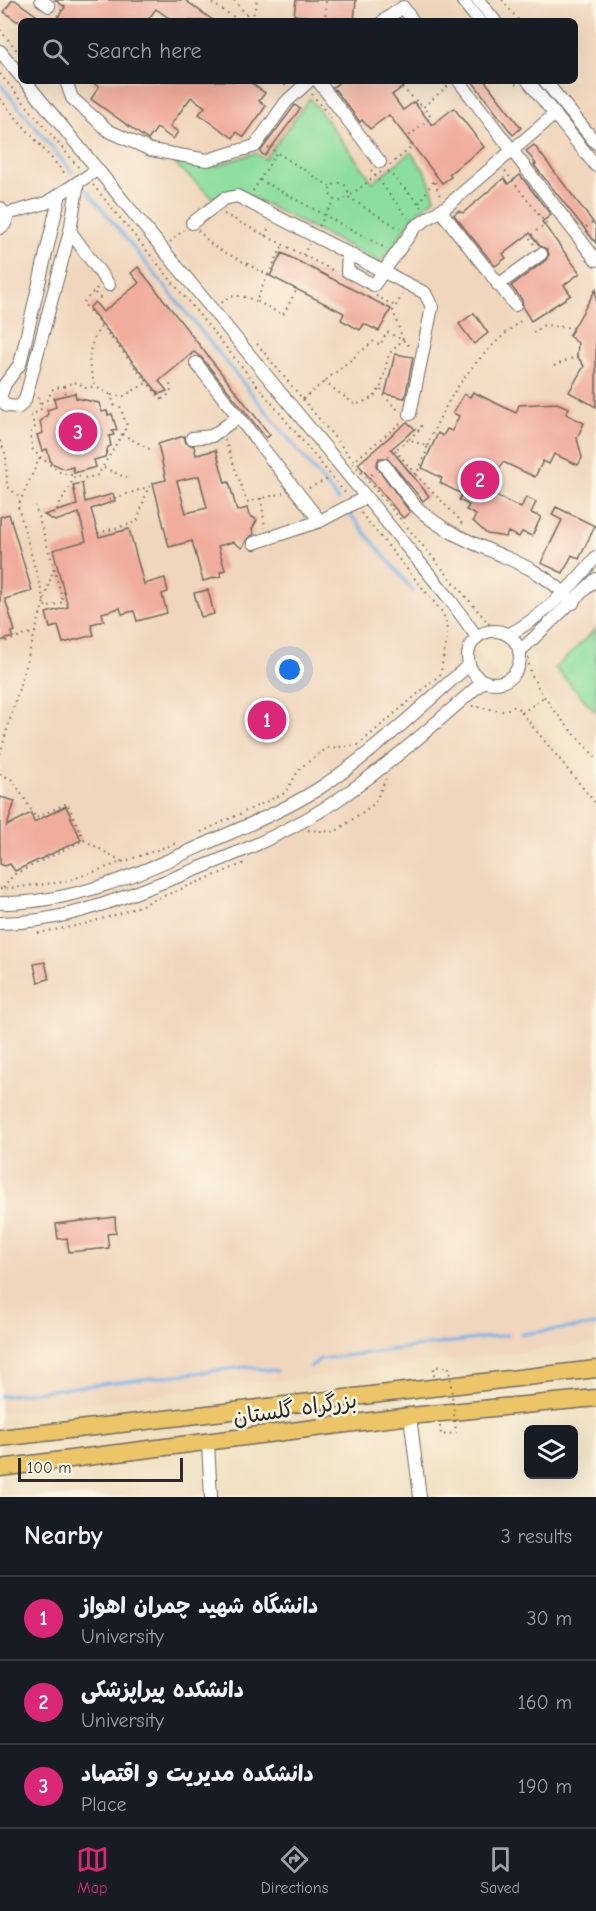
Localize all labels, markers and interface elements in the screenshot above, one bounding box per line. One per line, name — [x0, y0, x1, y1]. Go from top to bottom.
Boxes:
search box — [18, 18, 578, 84]
icon: search — [39, 35, 72, 68]
text: Search here — [87, 38, 202, 64]
pin: 3 — [58, 410, 98, 454]
pin: 2 — [460, 458, 500, 502]
your location — [275, 655, 304, 684]
pin: 1 — [248, 698, 286, 742]
street label: بزرگراه گلستان — [231, 1387, 359, 1431]
map controls — [524, 1425, 578, 1479]
button: layers — [524, 1425, 578, 1479]
scale bar — [18, 1455, 183, 1482]
text: 100 m — [27, 1459, 71, 1477]
text: Nearby — [24, 1521, 103, 1551]
text: 3 results — [501, 1525, 572, 1548]
text: دانشگاه شهید چمران اهواز — [81, 1593, 318, 1619]
text: 1 — [40, 1607, 47, 1630]
text: 30 m — [526, 1607, 572, 1630]
text: University — [81, 1625, 164, 1648]
text: دانشکده پیراپزشکی — [81, 1677, 244, 1703]
text: 2 — [39, 1691, 48, 1714]
text: 160 m — [518, 1691, 572, 1714]
text: University — [81, 1709, 164, 1732]
text: دانشکده مدیریت و اقتصاد — [81, 1761, 314, 1787]
text: 3 — [39, 1775, 48, 1798]
text: 190 m — [518, 1775, 572, 1798]
text: Place — [81, 1793, 127, 1816]
tab: Map — [76, 1843, 109, 1897]
tab: Directions — [261, 1843, 328, 1897]
tab: Saved — [480, 1843, 520, 1897]

